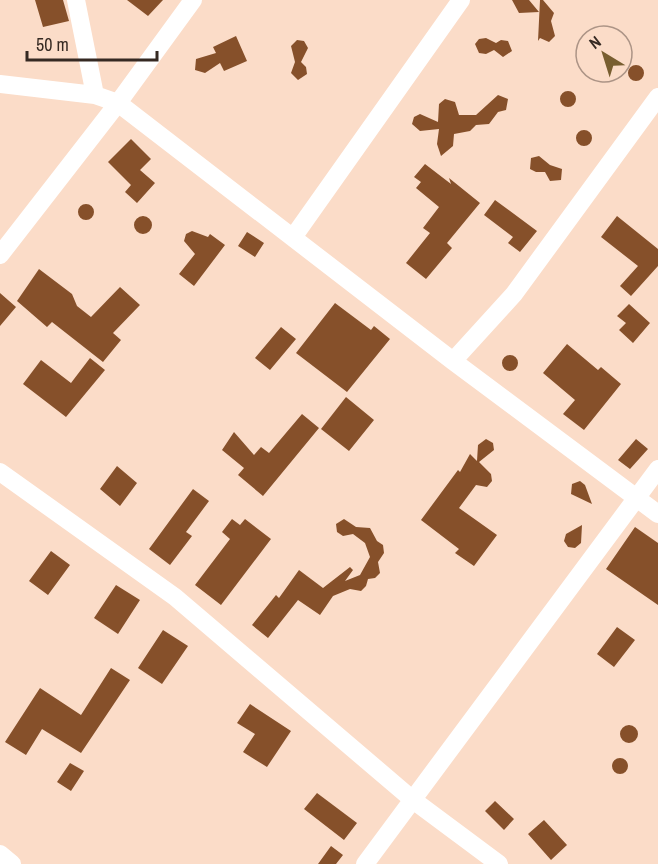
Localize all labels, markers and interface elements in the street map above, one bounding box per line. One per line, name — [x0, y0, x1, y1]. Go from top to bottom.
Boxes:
scale bar — [27, 24, 158, 62]
north arrow — [574, 24, 634, 84]
text: N — [584, 31, 605, 54]
text: 50 m — [36, 32, 69, 57]

